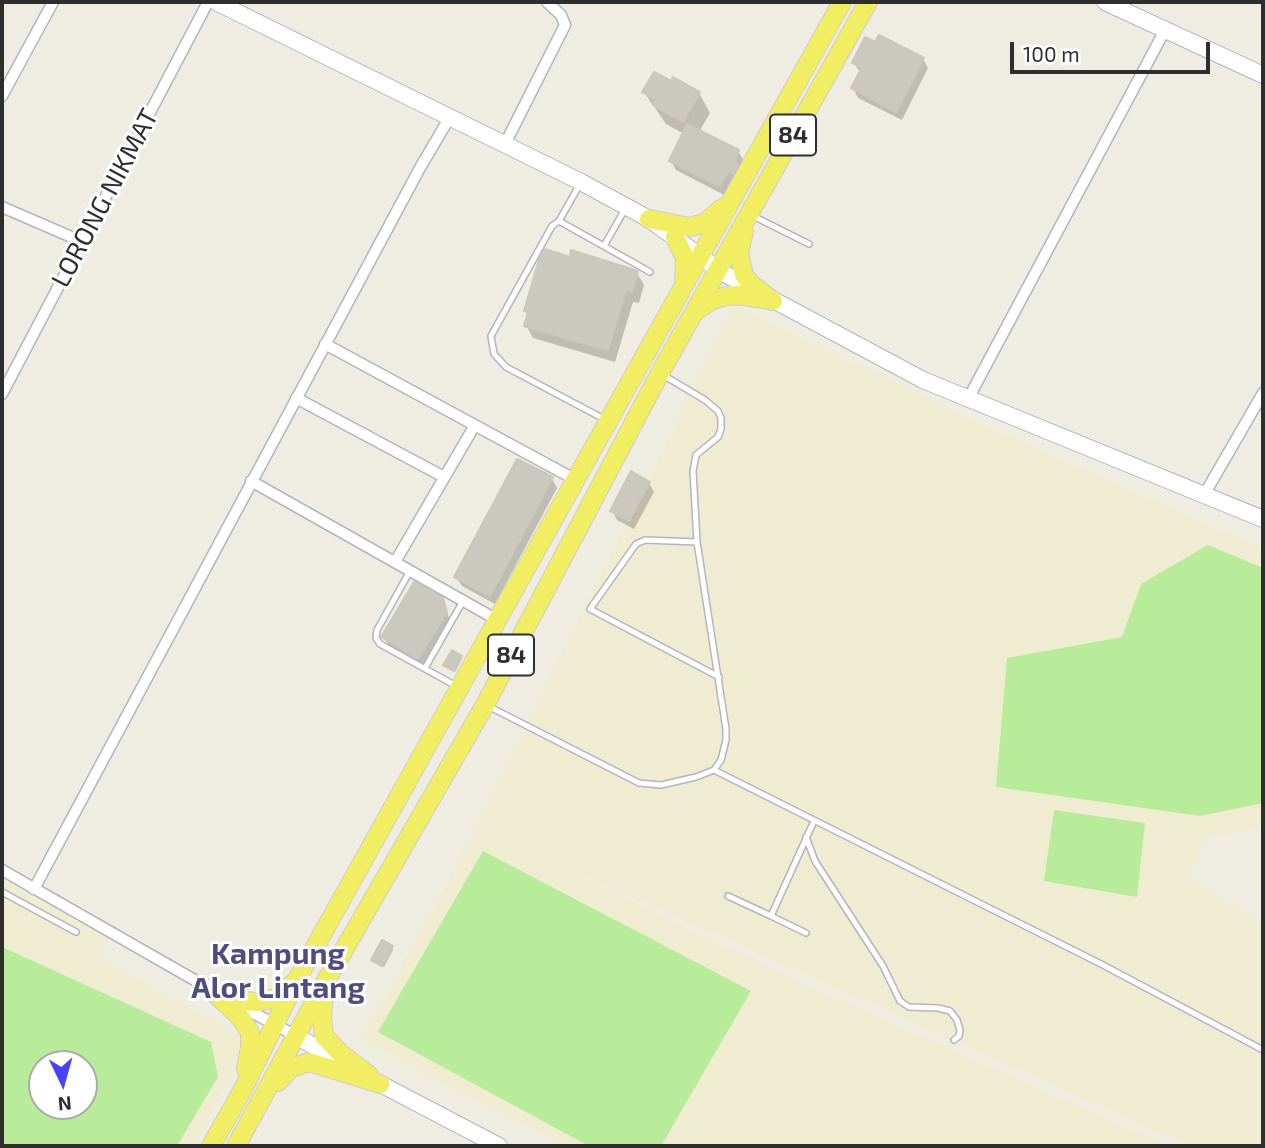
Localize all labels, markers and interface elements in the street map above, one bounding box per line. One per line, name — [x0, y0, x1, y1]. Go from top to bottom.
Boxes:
scale bar — [1013, 28, 1212, 72]
text: 100 m — [1023, 41, 1080, 66]
street label: LORONG NIKMAT — [45, 104, 165, 292]
road number: 84 — [770, 114, 816, 155]
road number: 84 — [488, 634, 534, 676]
district label: Kampung Alor Lintang — [191, 936, 365, 1006]
north arrow — [28, 1050, 98, 1120]
text: N — [57, 1092, 73, 1116]

